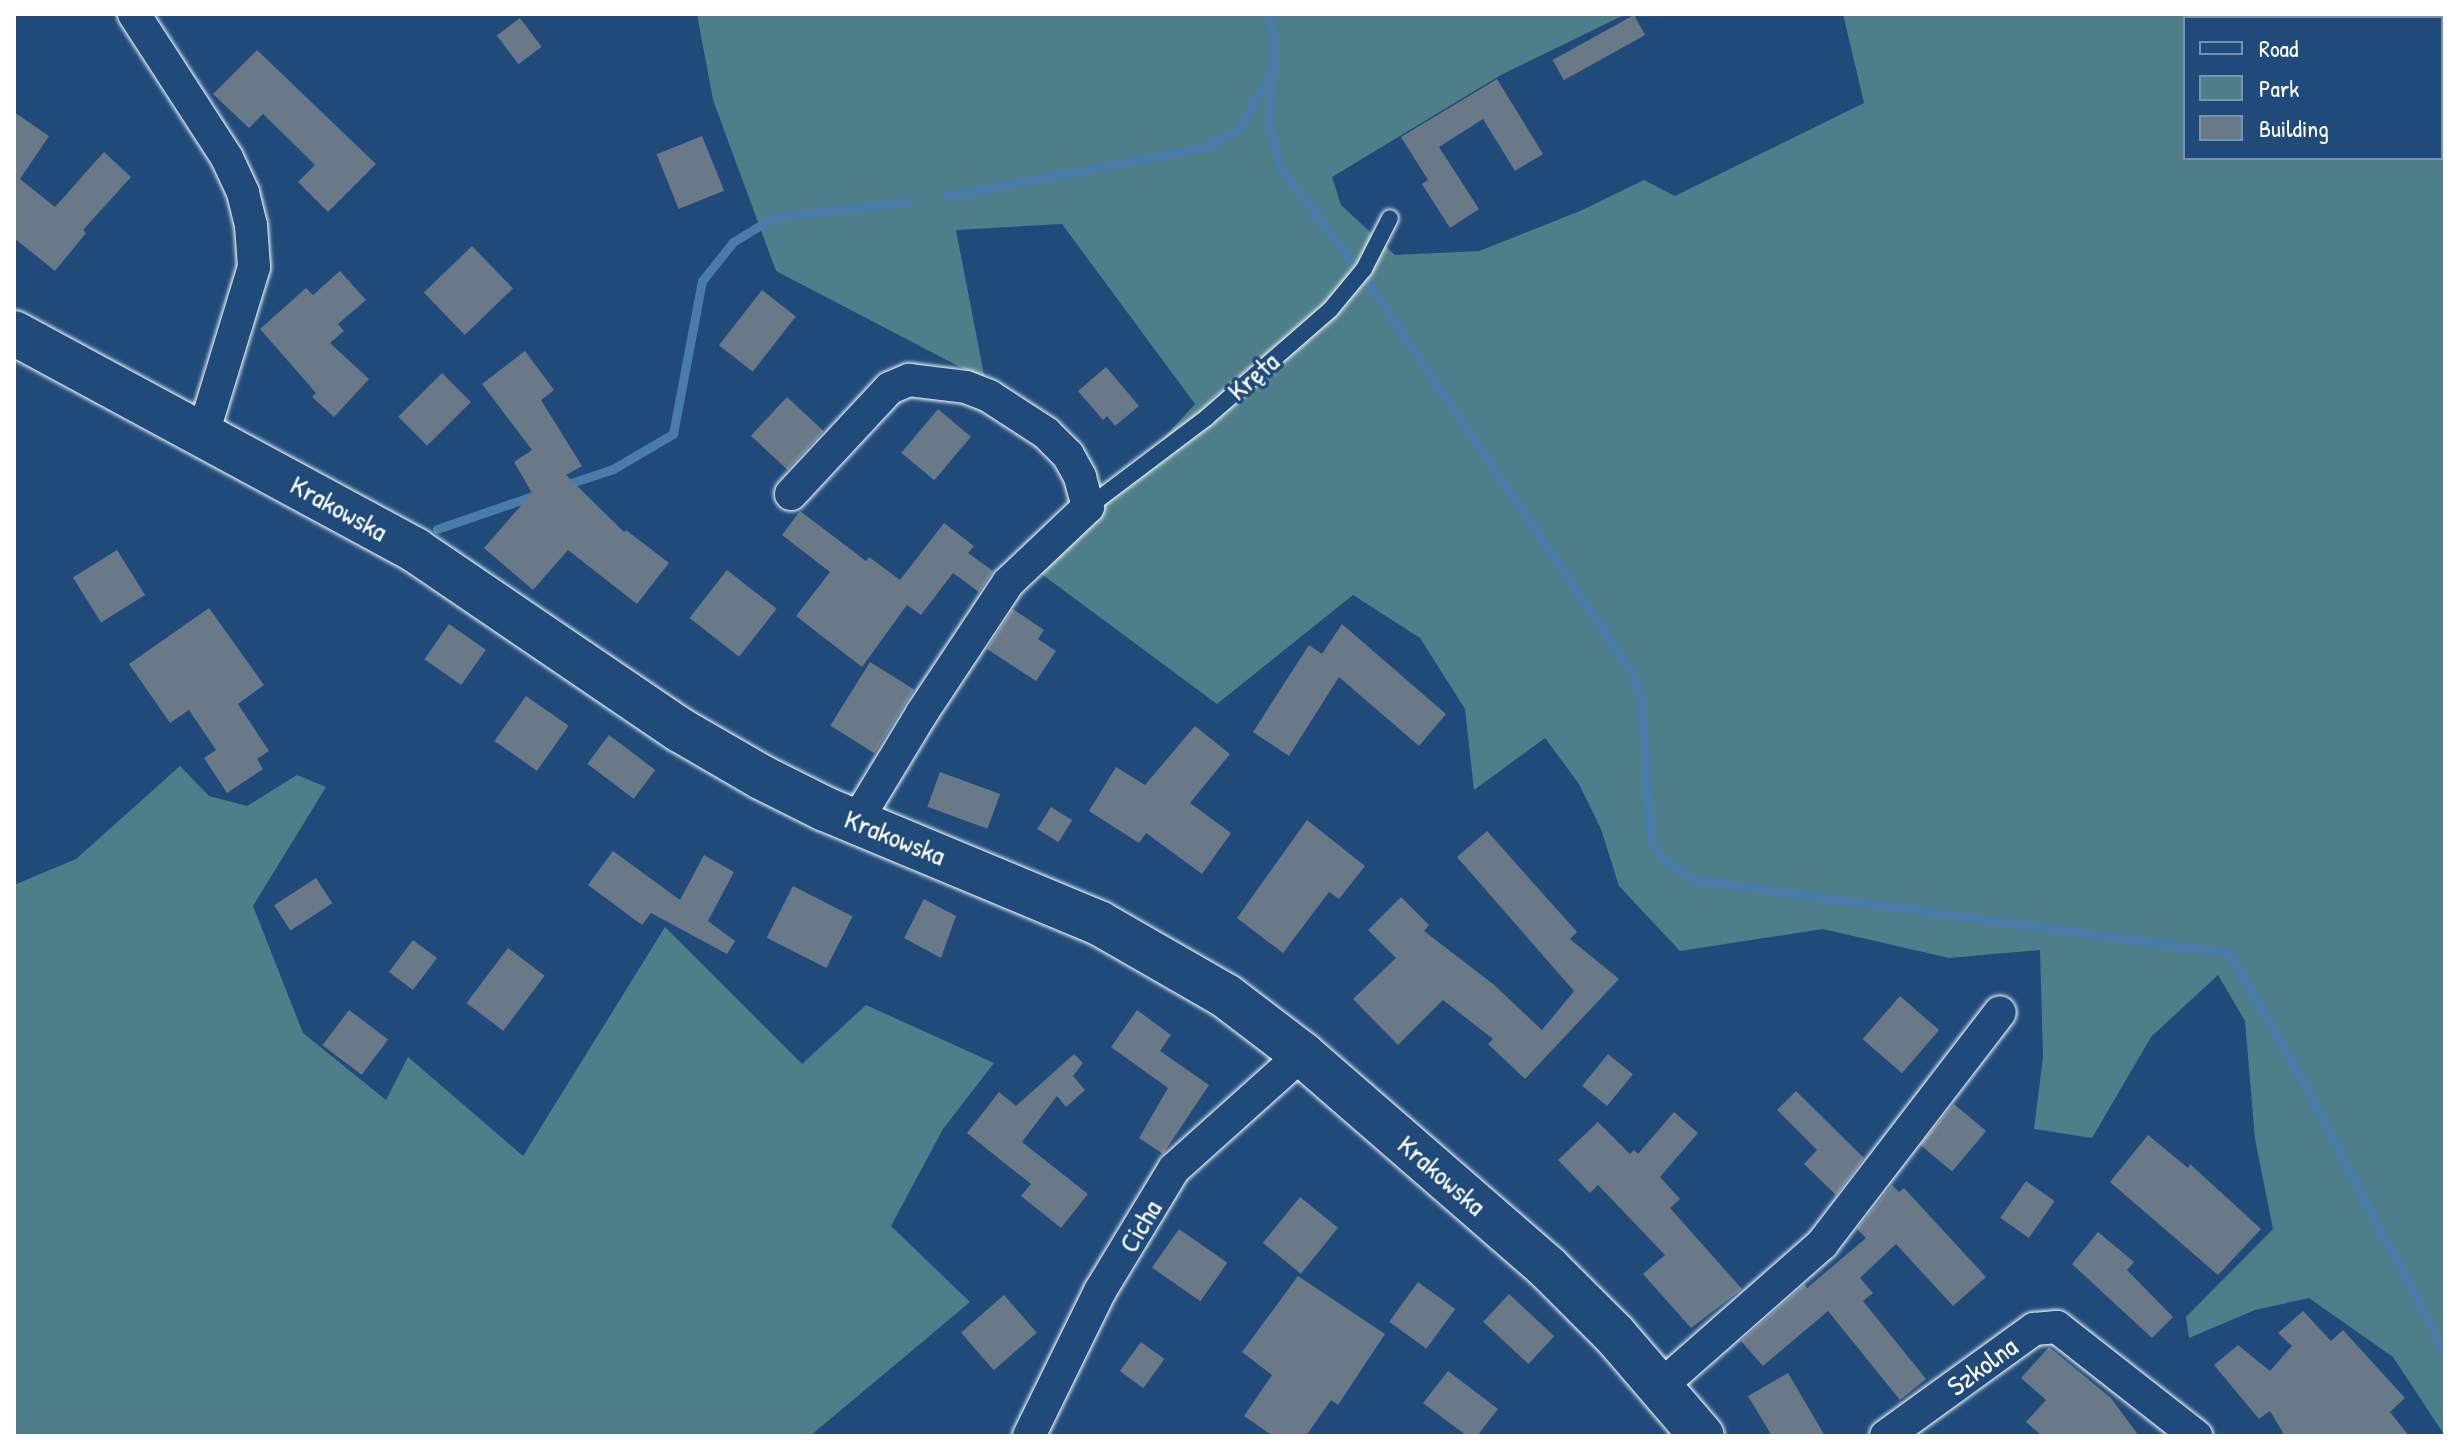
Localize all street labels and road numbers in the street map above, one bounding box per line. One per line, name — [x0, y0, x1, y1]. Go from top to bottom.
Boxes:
street label: Kręta — [1220, 345, 1286, 407]
street label: Krakowska — [285, 468, 393, 548]
street label: Krakowska — [840, 802, 950, 872]
street label: Krakowska — [1391, 1128, 1493, 1222]
street label: Cicha — [1111, 1194, 1169, 1258]
street label: Szkolna — [1940, 1329, 2024, 1403]

